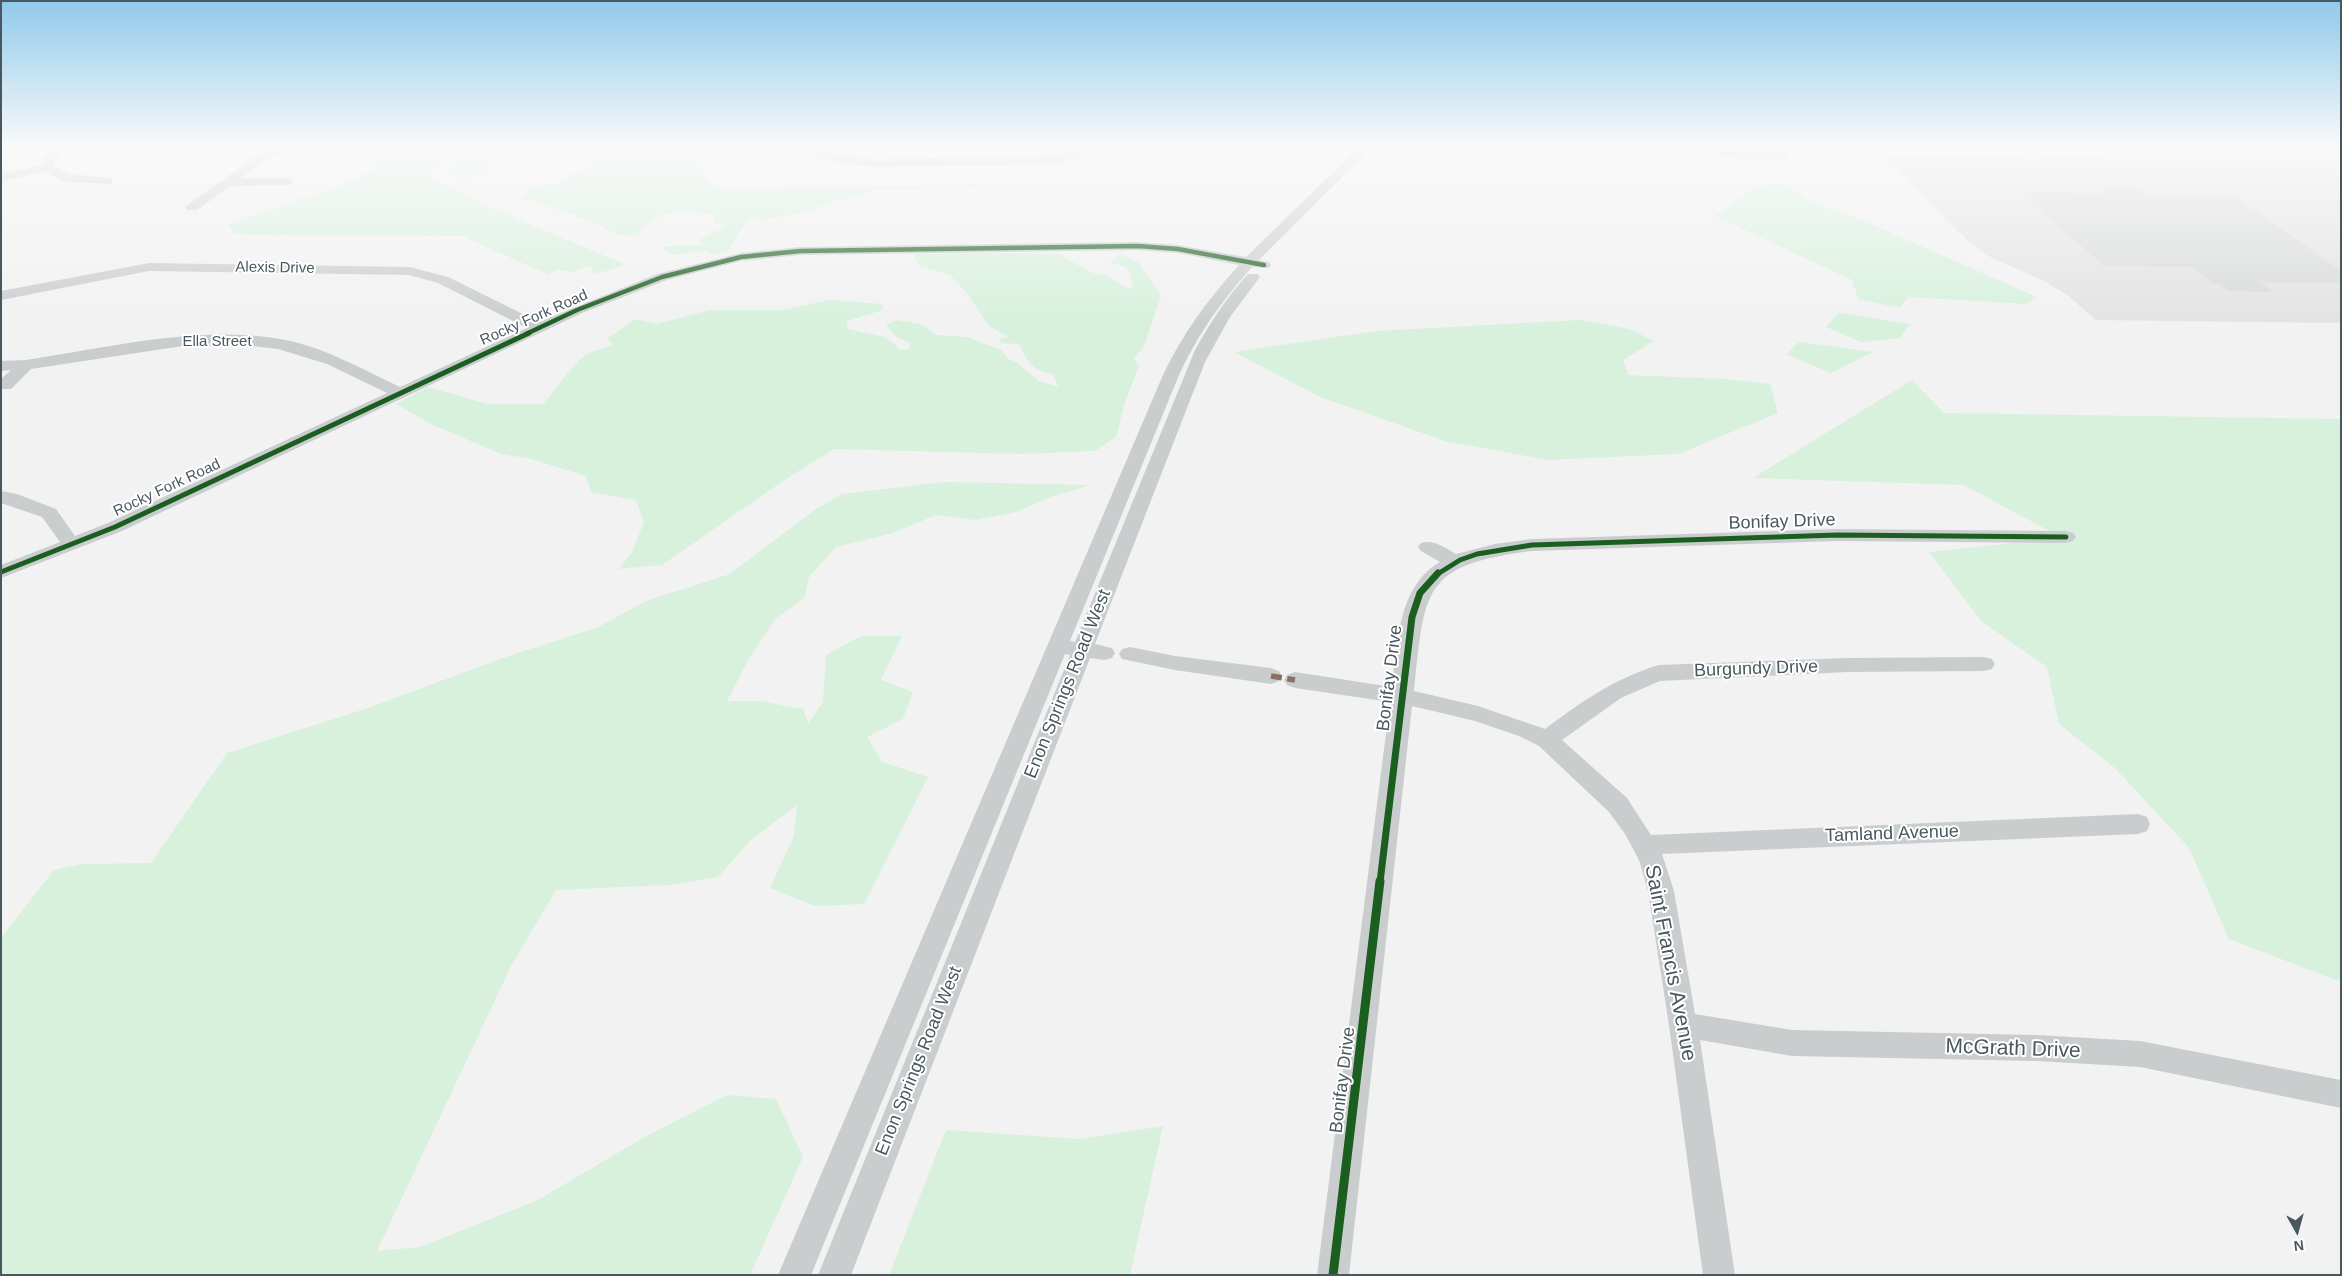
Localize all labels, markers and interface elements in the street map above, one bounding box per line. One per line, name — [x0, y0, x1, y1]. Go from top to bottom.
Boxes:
street label: Alexis Drive — [235, 258, 315, 278]
street label: Rocky Fork Road — [477, 286, 591, 350]
street label: Ella Street — [182, 333, 252, 351]
street label: Rocky Fork Road — [111, 455, 223, 521]
street label: Bonifay Drive — [1728, 509, 1836, 535]
street label: Enon Springs Road West — [1020, 586, 1116, 782]
street label: Bonifay Drive — [1373, 624, 1407, 732]
street label: Burgundy Drive — [1694, 656, 1818, 682]
street label: Tamland Avenue — [1825, 821, 1959, 847]
street label: Saint Francis Avenue — [1639, 863, 1701, 1063]
street label: Enon Springs Road West — [871, 963, 967, 1159]
street label: Bonifay Drive — [1326, 1026, 1360, 1134]
street label: McGrath Drive — [1945, 1034, 2081, 1064]
north arrow — [2272, 1206, 2322, 1256]
text: N — [2293, 1237, 2305, 1254]

